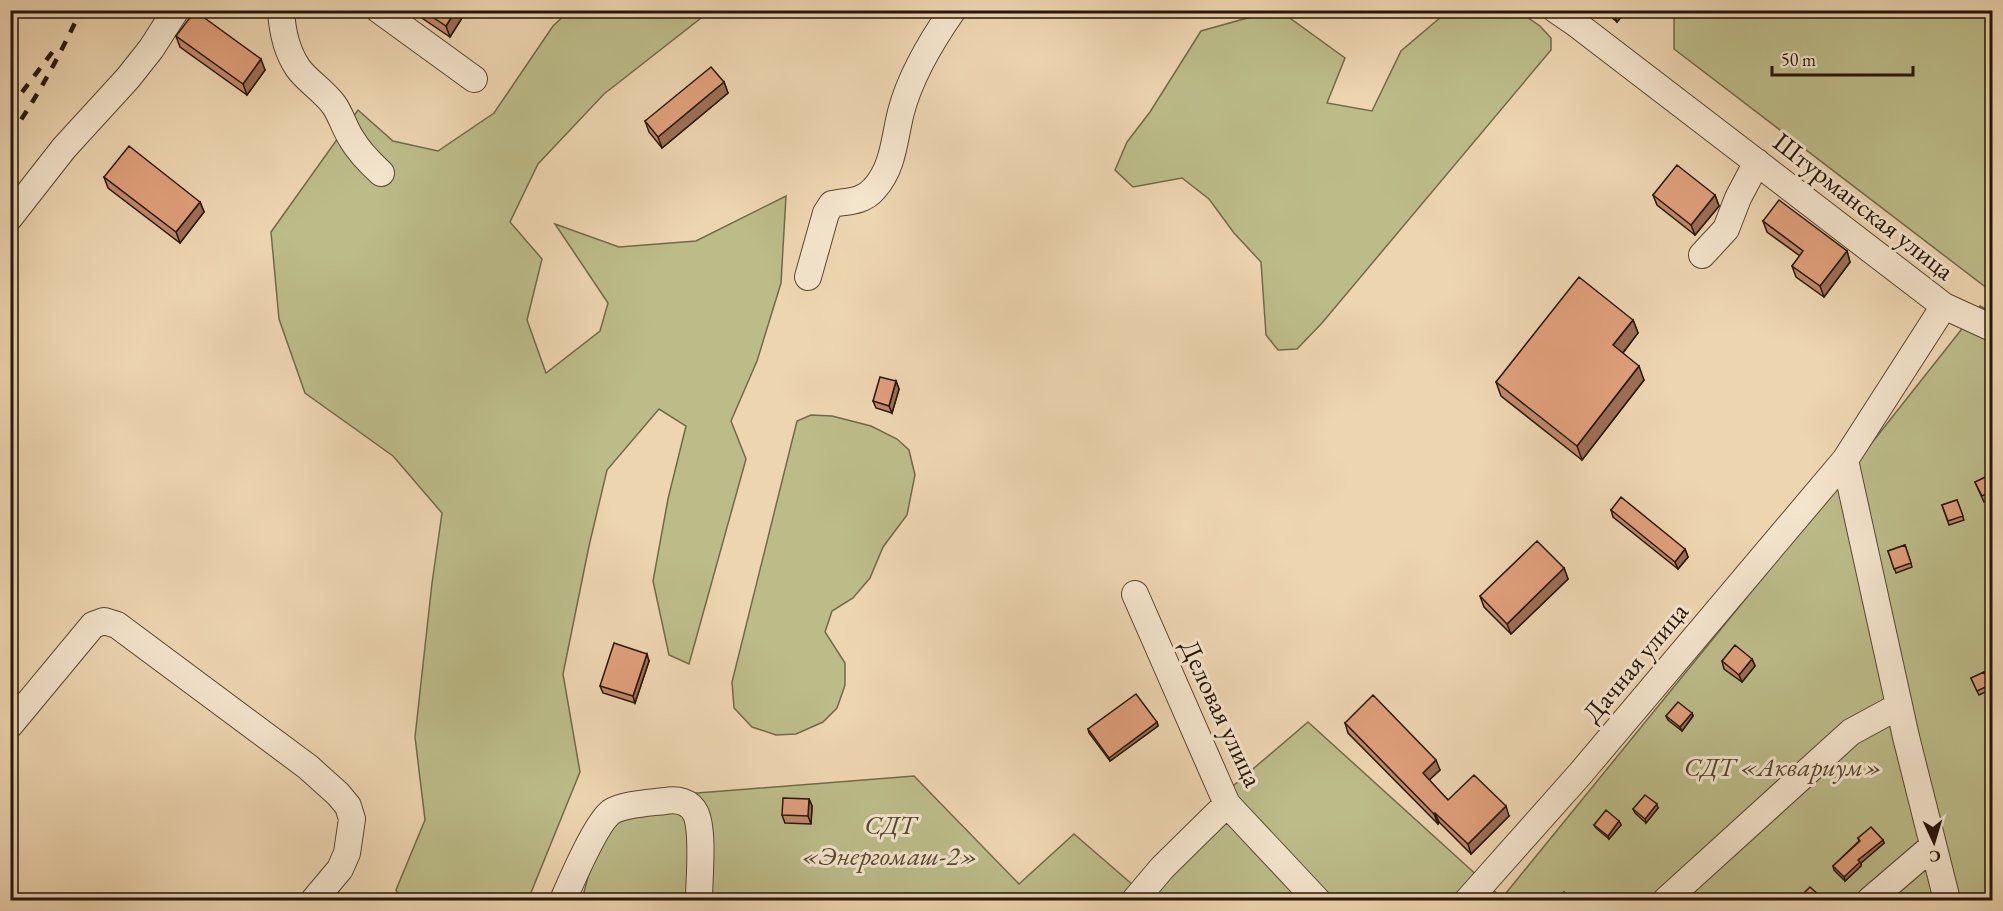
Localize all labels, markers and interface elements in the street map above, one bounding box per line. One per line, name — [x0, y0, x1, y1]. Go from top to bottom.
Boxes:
scale bar — [1772, 39, 1913, 77]
text: 50 m — [1781, 48, 1816, 71]
street label: Штурманская улица — [1766, 124, 1962, 288]
street label: Дачная улица — [1574, 594, 1696, 729]
street label: Деловая улица — [1173, 634, 1271, 792]
park label: СДТ «Аквариум» — [1684, 749, 1882, 784]
park label: СДТ «Энергомаш-2» — [802, 807, 978, 873]
north arrow — [1904, 812, 1964, 872]
text: С — [1929, 846, 1941, 867]

